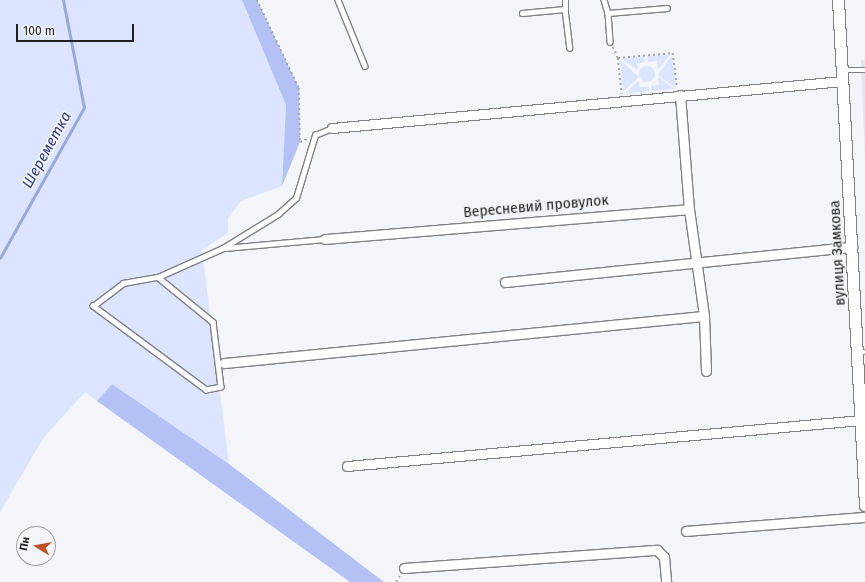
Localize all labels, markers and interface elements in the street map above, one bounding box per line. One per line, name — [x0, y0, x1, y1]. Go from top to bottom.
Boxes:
scale bar — [18, 16, 136, 42]
text: 100 m — [23, 24, 55, 38]
water label: Шереметка — [19, 109, 75, 191]
street label: Вересневий провулок — [463, 192, 609, 222]
street label: вулиця Замкова — [827, 200, 849, 306]
north arrow — [16, 526, 56, 566]
text: Пн — [17, 536, 32, 552]

